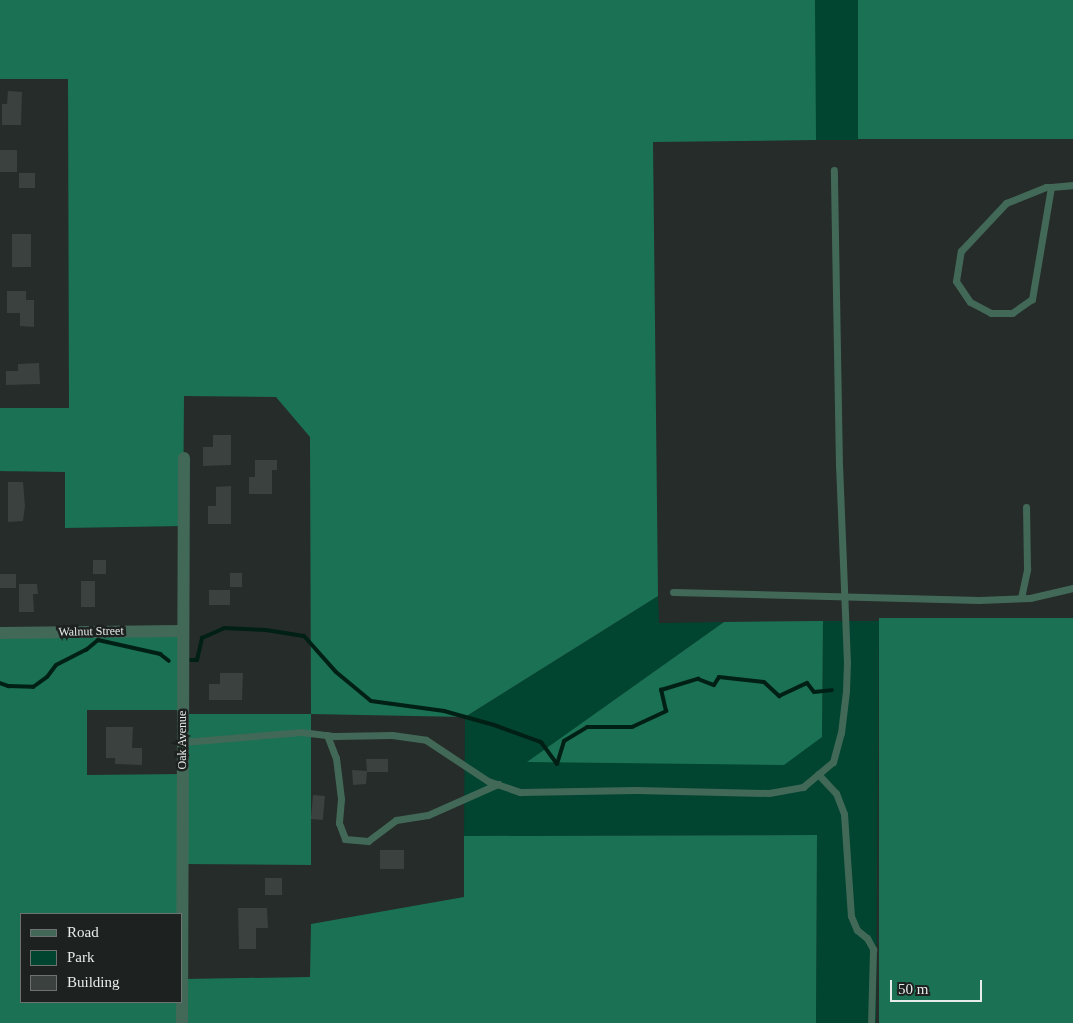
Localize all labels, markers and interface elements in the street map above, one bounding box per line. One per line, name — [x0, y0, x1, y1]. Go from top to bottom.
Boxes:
street label: Walnut Street — [58, 624, 124, 640]
street label: Oak Avenue — [176, 710, 190, 770]
legend — [20, 913, 182, 1003]
text: Road — [67, 924, 99, 940]
text: Park — [67, 949, 95, 965]
scale bar — [893, 970, 986, 1002]
text: Building — [67, 974, 120, 990]
text: 50 m — [898, 981, 928, 997]

